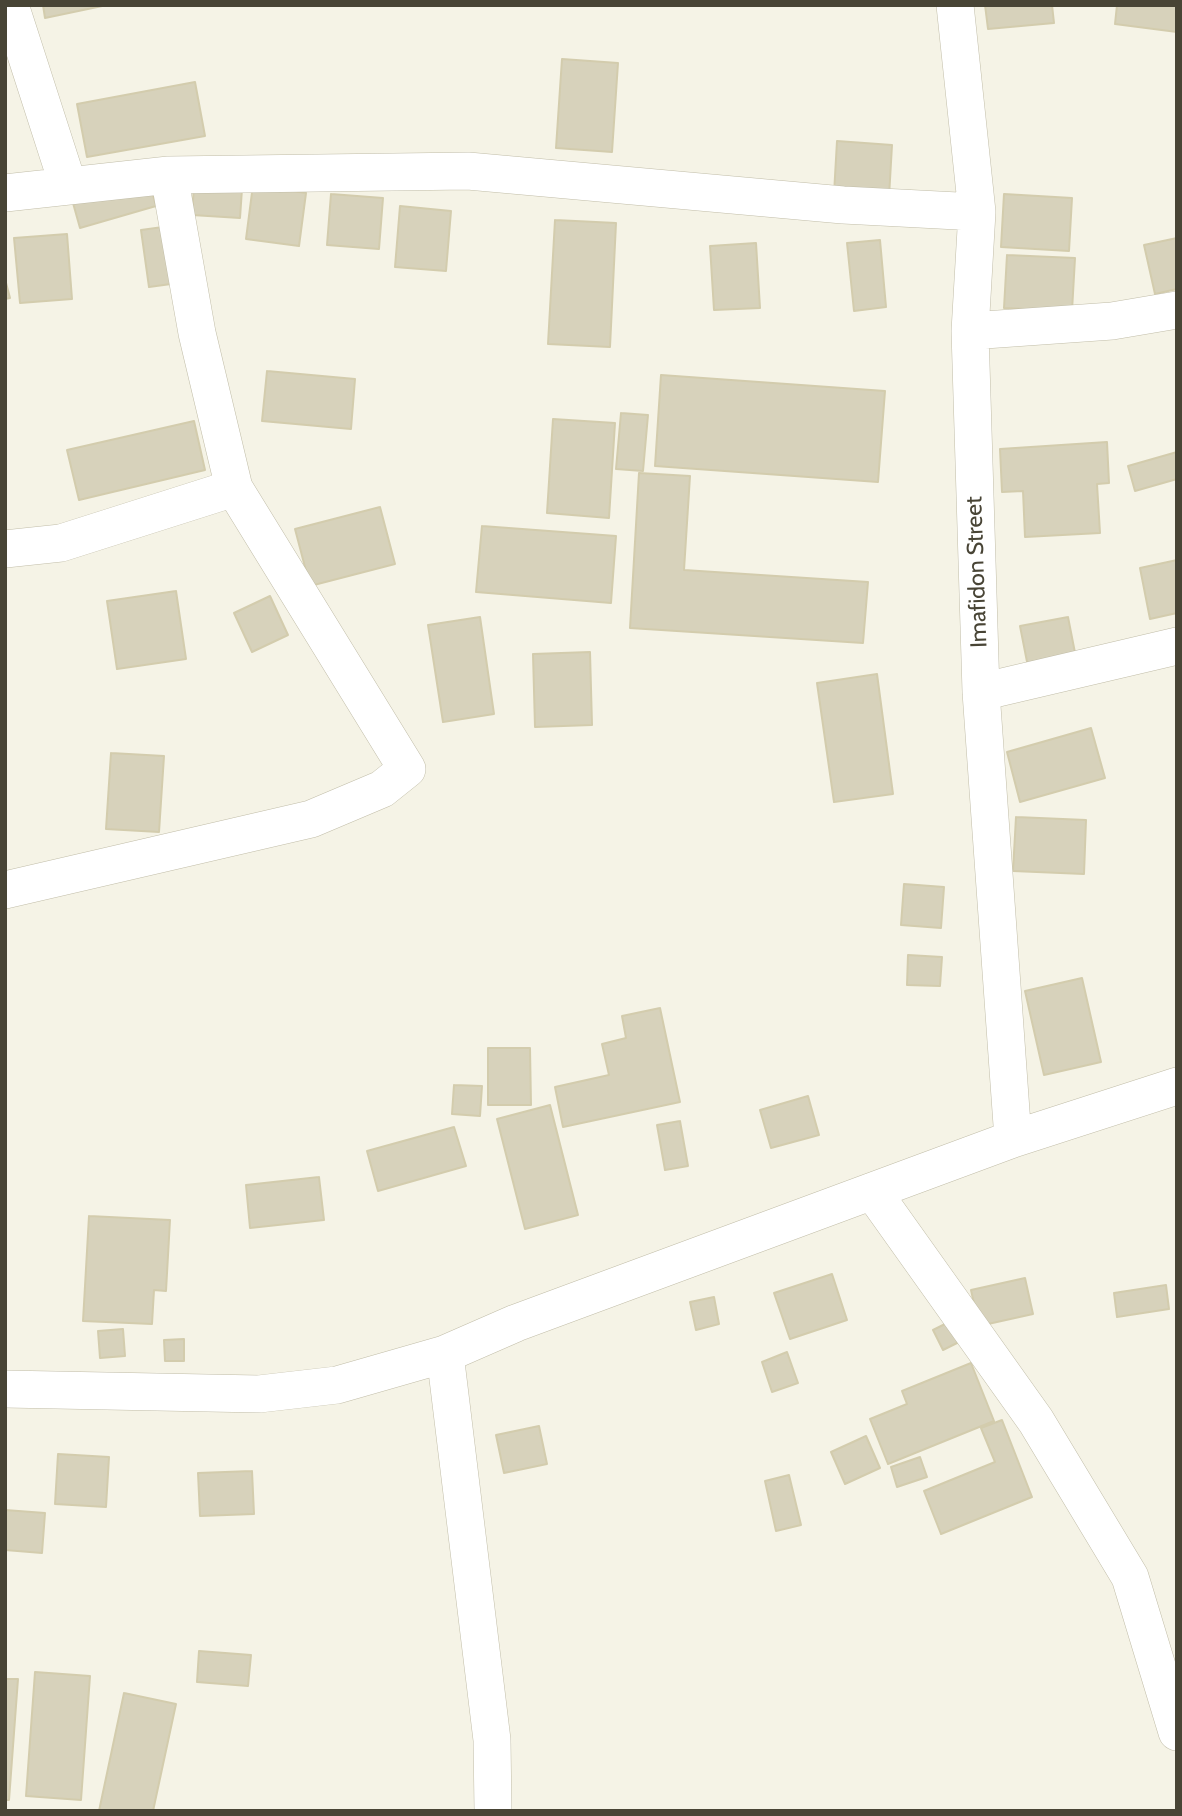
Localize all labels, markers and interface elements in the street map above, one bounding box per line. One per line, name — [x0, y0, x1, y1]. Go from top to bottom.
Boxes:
street label: Imafidon Street — [961, 496, 993, 648]

